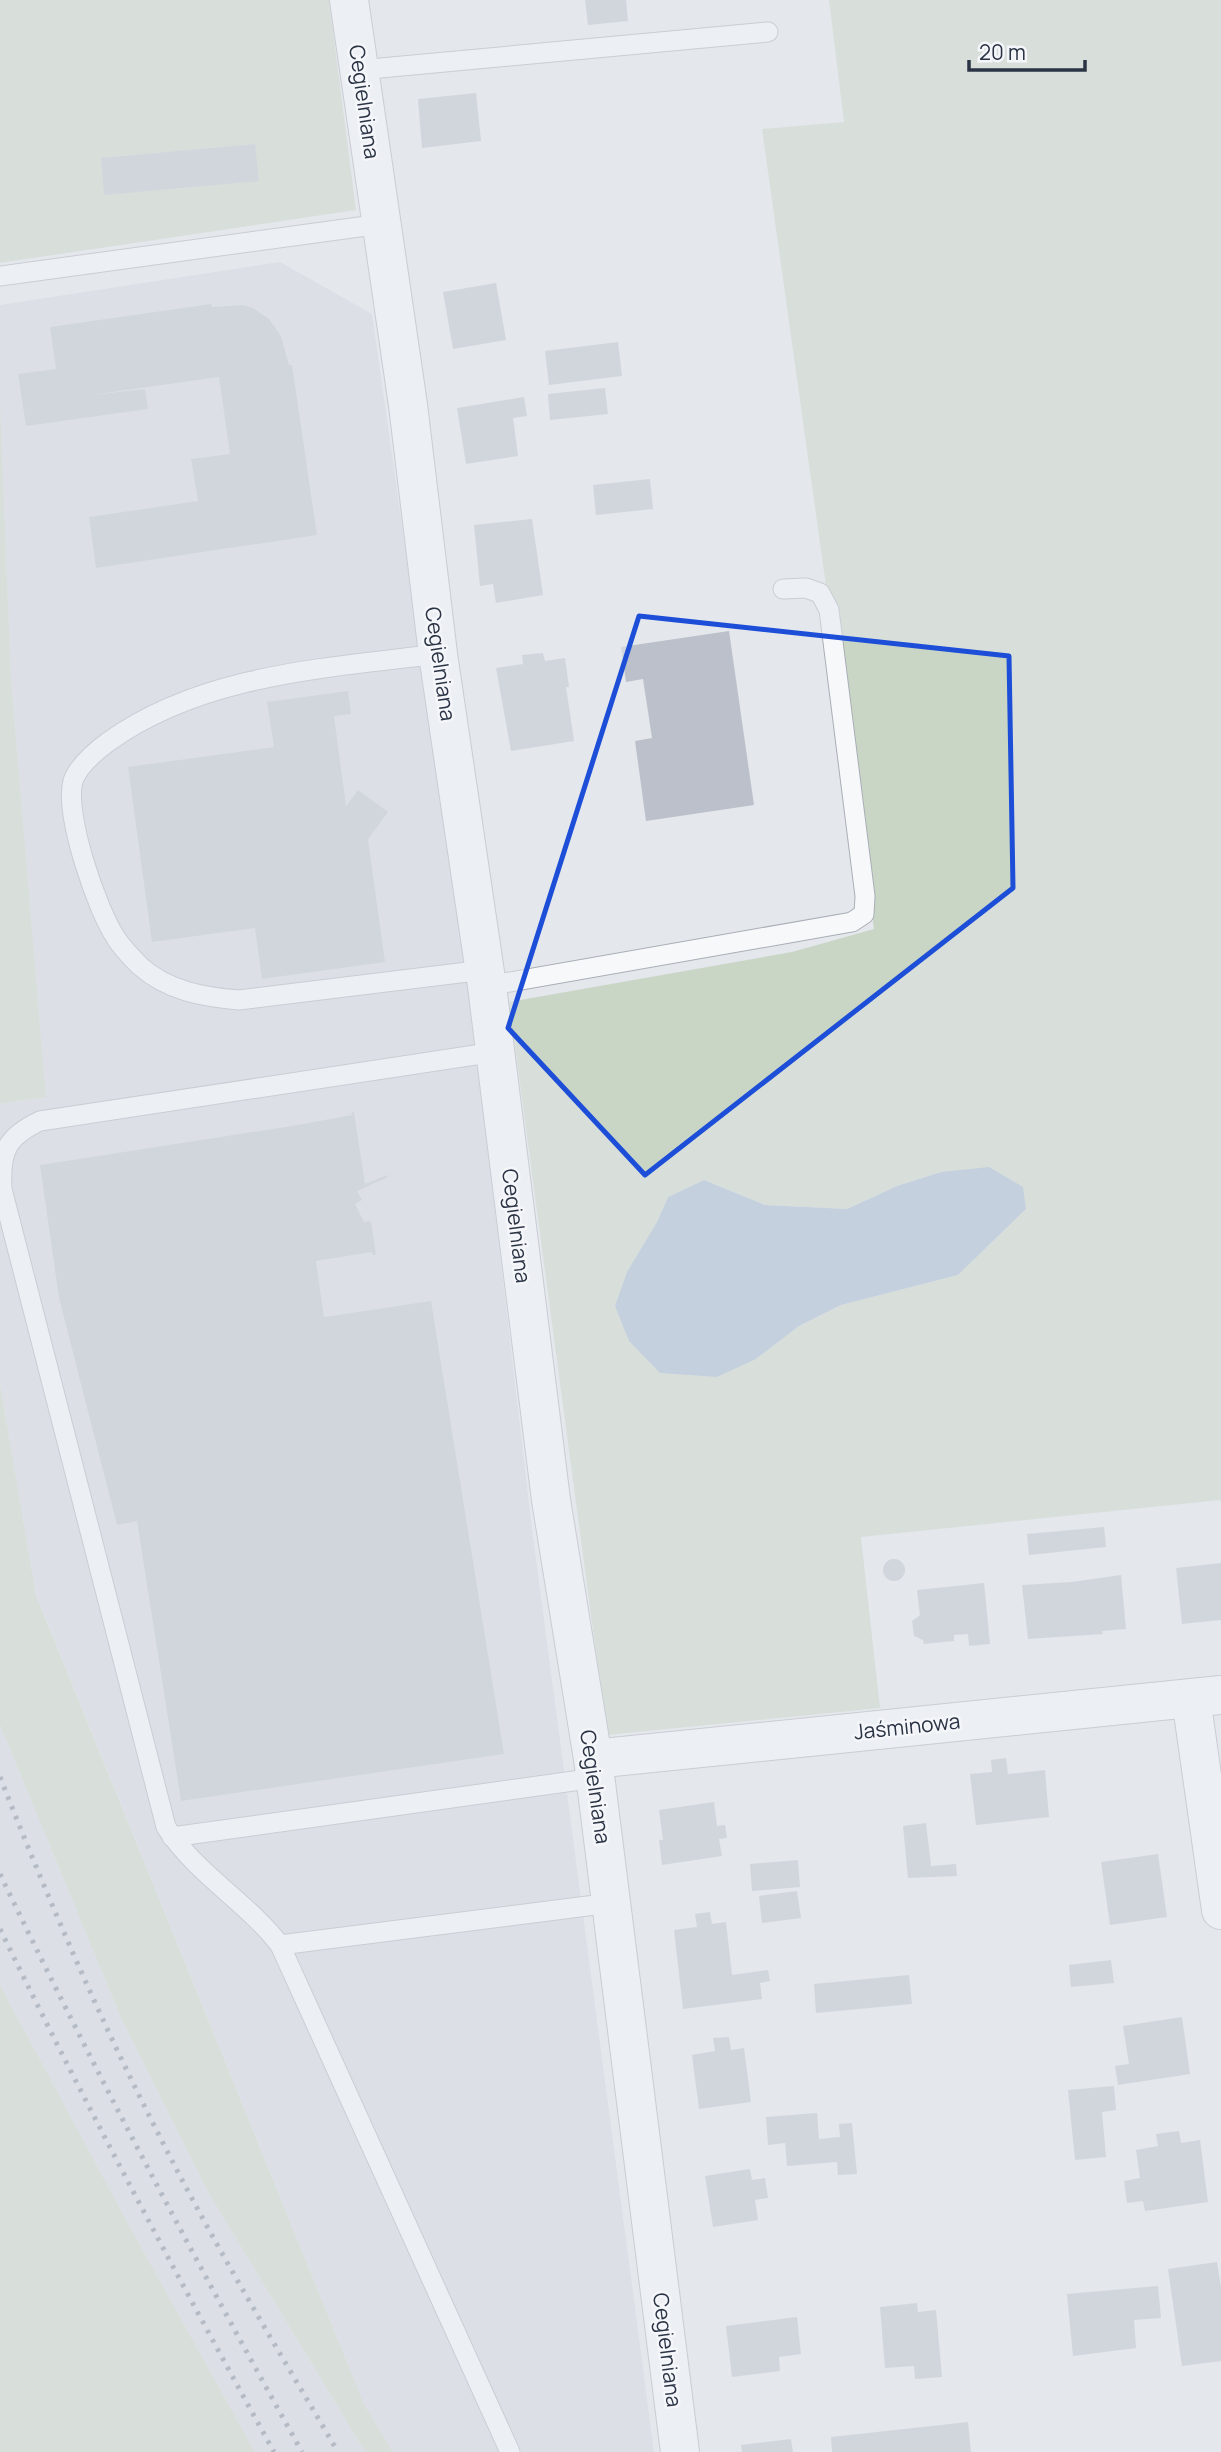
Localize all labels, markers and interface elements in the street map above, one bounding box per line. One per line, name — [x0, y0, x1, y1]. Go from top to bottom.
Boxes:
scale bar — [969, 28, 1084, 72]
text: 20 m — [979, 38, 1026, 66]
street label: Cegielniana — [343, 43, 387, 161]
street label: Cegielniana — [419, 605, 463, 723]
street label: Cegielniana — [496, 1167, 538, 1285]
street label: Jaśminowa — [852, 1707, 961, 1746]
street label: Cegielniana — [574, 1728, 618, 1846]
street label: Cegielniana — [647, 2291, 689, 2409]

